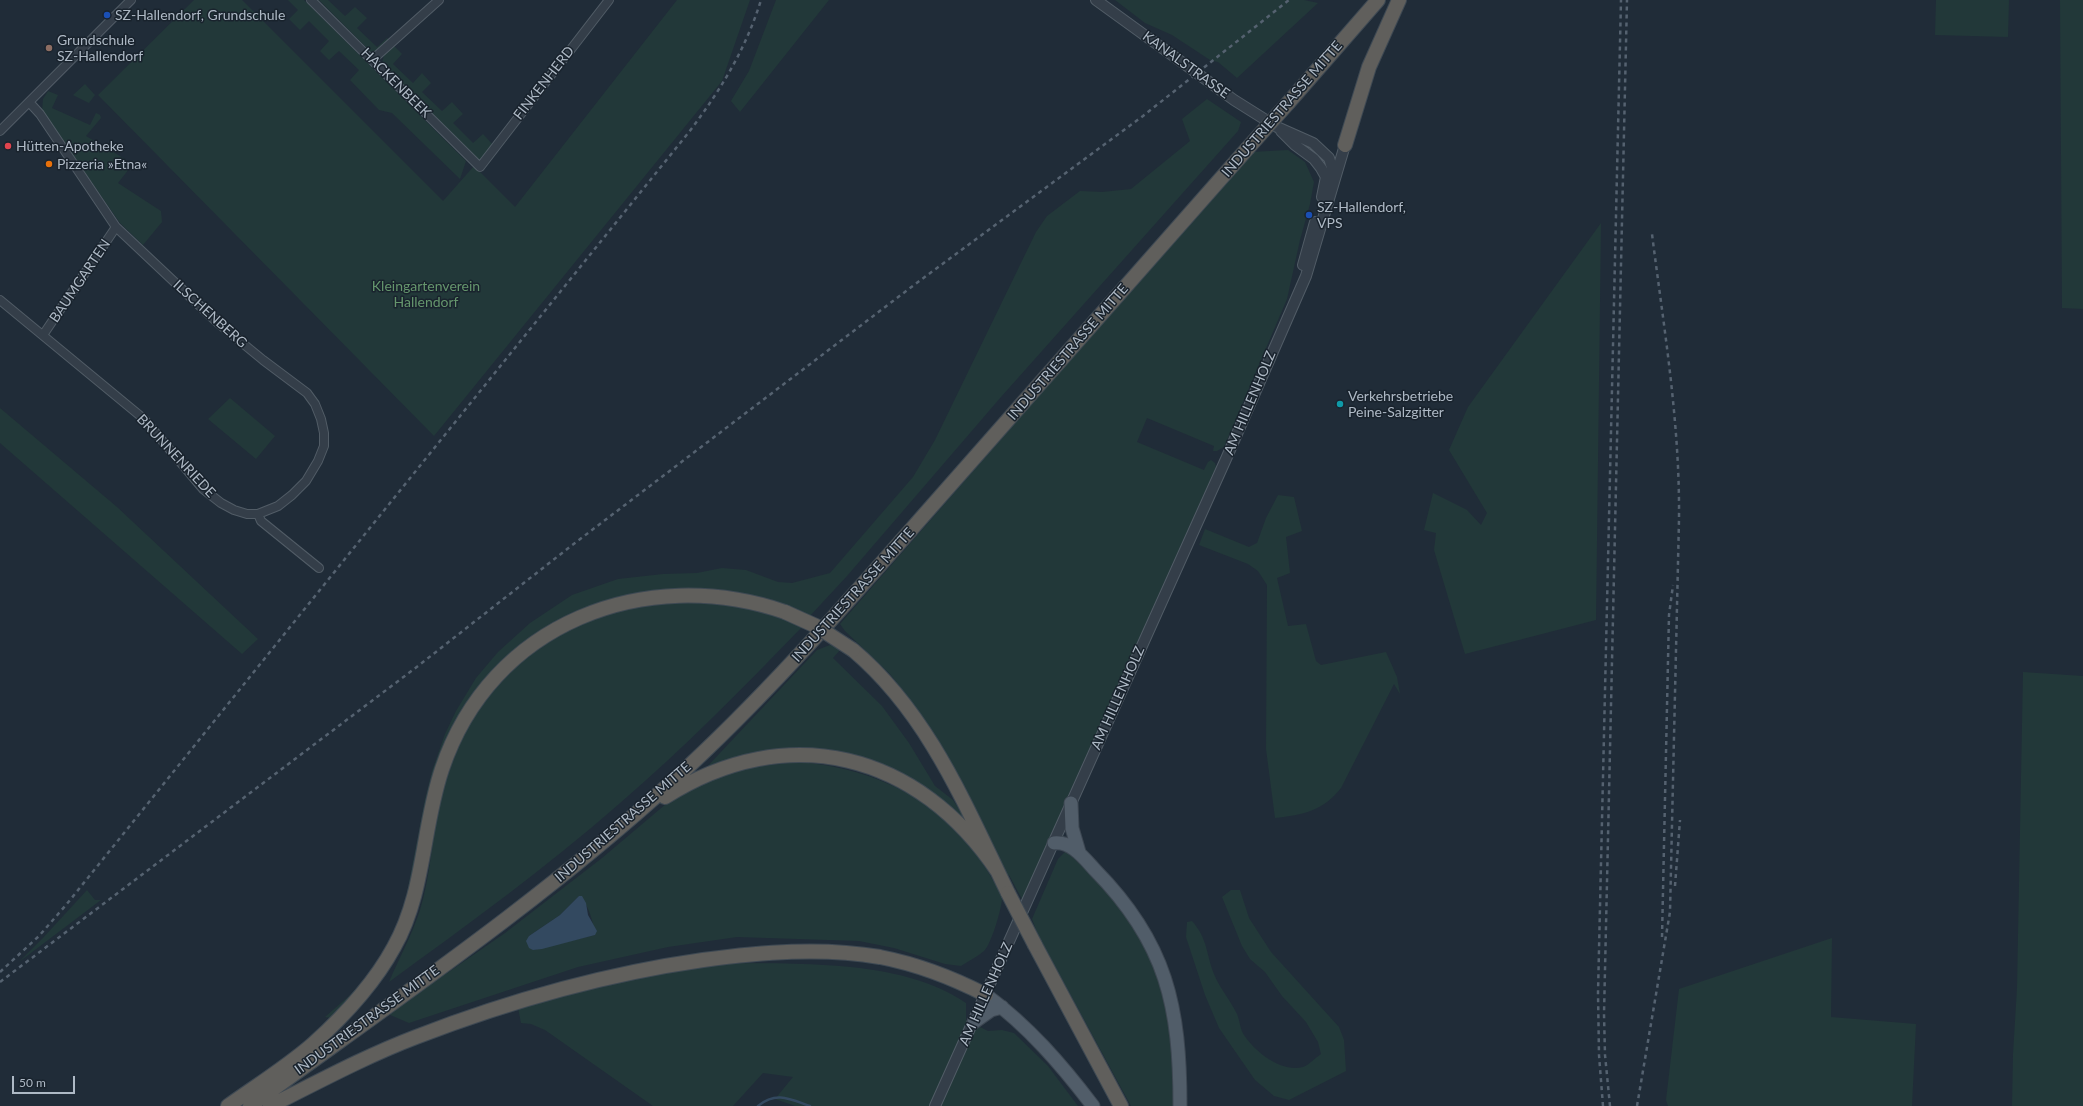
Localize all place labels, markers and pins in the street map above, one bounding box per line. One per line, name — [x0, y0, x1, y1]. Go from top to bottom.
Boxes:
place label: SZ-Hallendorf, Grundschule — [115, 7, 285, 23]
marker: SZ-Hallendorf, Grundschule — [102, 10, 112, 20]
place label: Grundschule SZ-Hallendorf — [57, 32, 143, 64]
marker: Grundschule SZ-Hallendorf — [44, 43, 54, 53]
place label: Hütten-Apotheke — [16, 138, 124, 154]
marker: Hütten-Apotheke — [3, 141, 13, 151]
place label: Pizzeria »Etna« — [57, 156, 147, 172]
marker: Pizzeria »Etna« — [44, 159, 54, 169]
place label: SZ-Hallendorf, VPS — [1317, 199, 1406, 232]
marker: SZ-Hallendorf, VPS — [1304, 210, 1314, 220]
place label: Verkehrsbetriebe Peine-Salzgitter — [1348, 388, 1453, 420]
marker: Verkehrsbetriebe Peine-Salzgitter — [1335, 399, 1345, 409]

